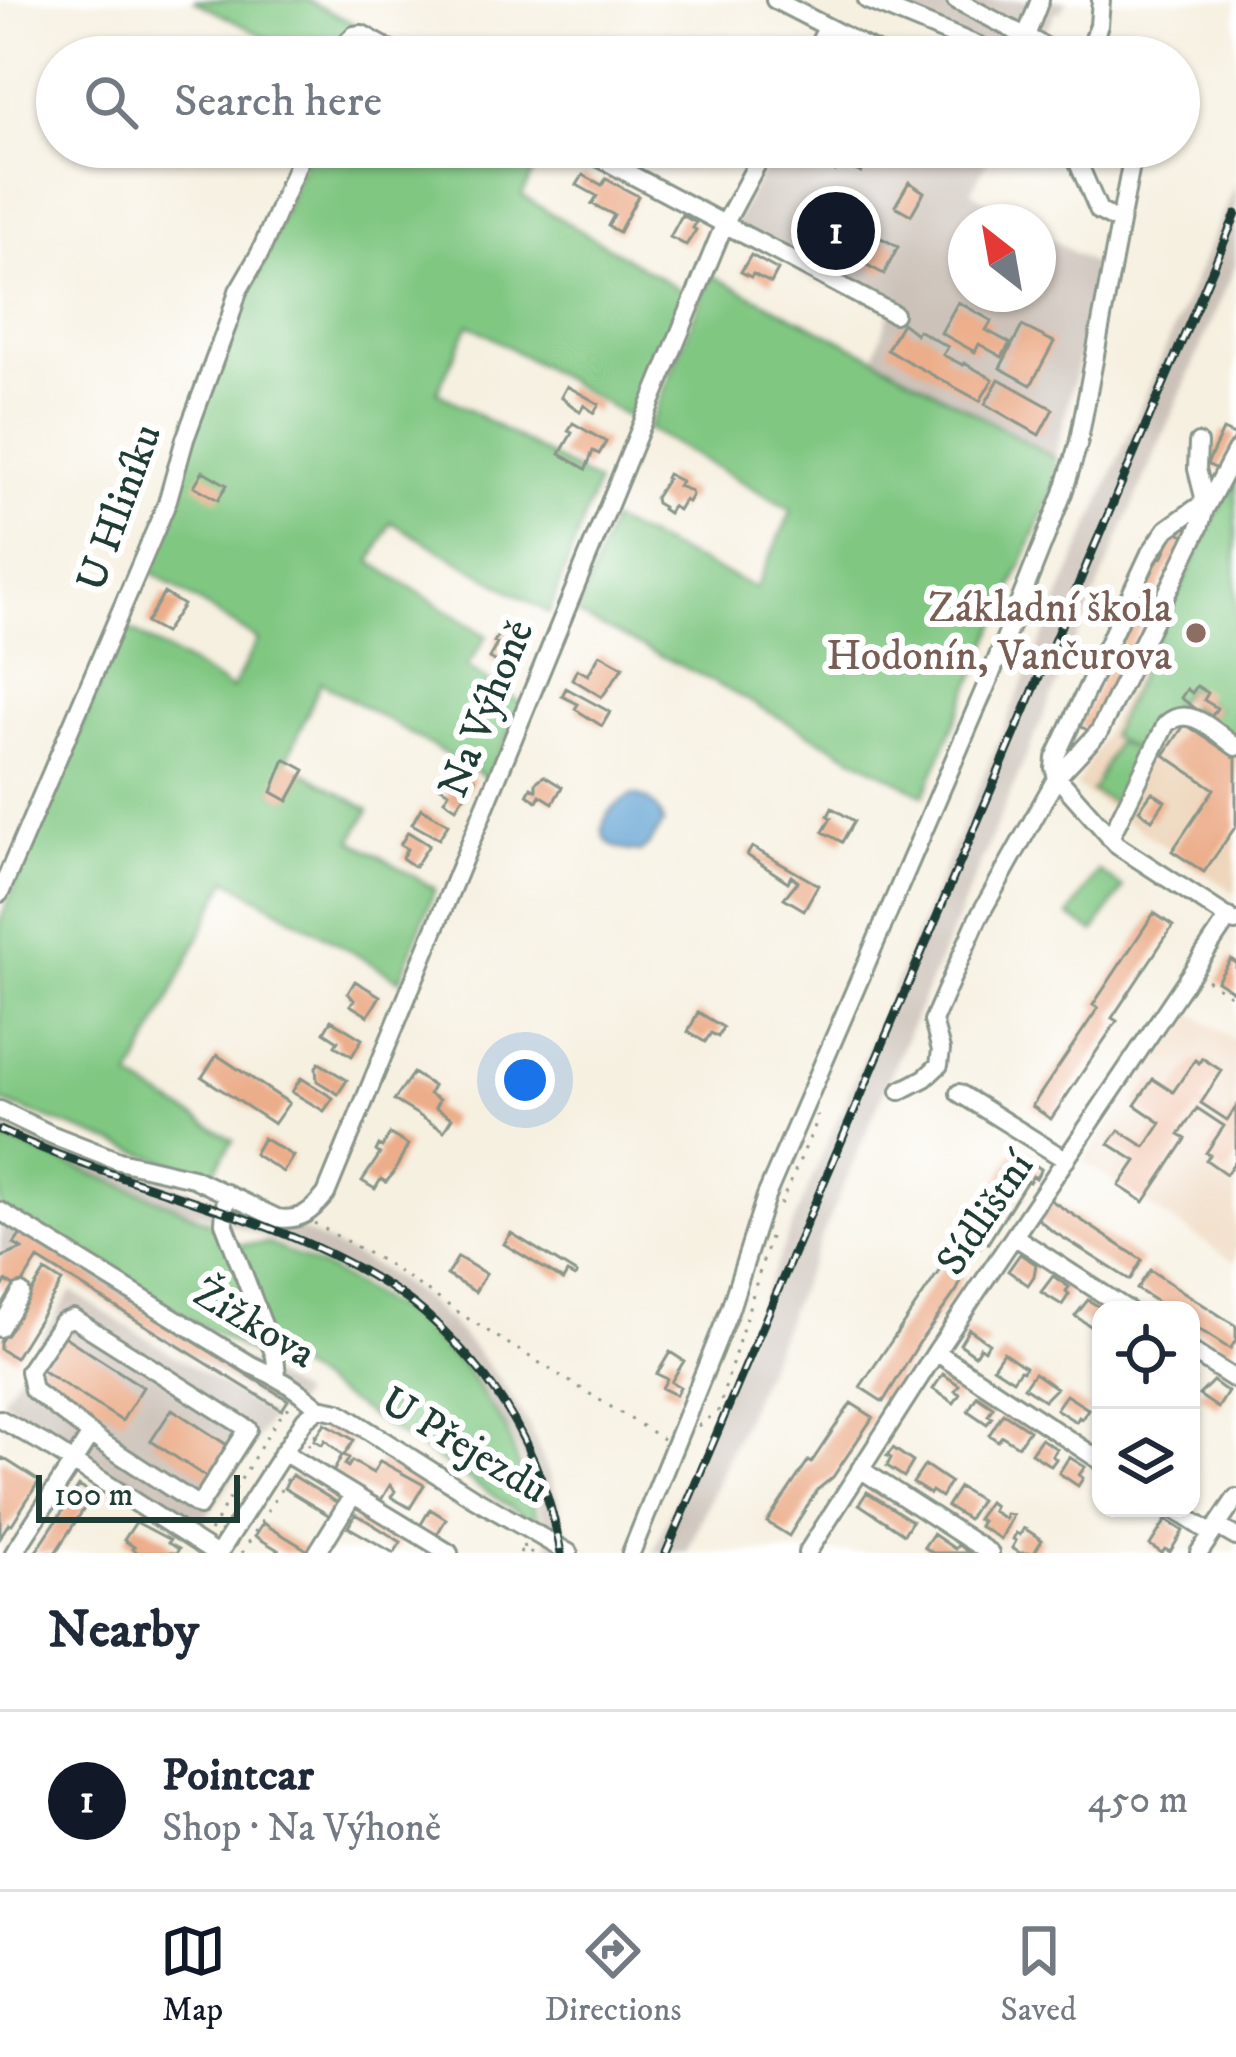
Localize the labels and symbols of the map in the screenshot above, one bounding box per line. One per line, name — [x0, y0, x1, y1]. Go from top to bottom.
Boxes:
pin: 1 — [797, 186, 875, 276]
north arrow — [948, 204, 1056, 312]
street label: U Hliníku — [66, 417, 174, 599]
place label: Základní škola Hodonín, Vančurova — [826, 583, 1172, 683]
street label: Na Výhoně — [428, 613, 546, 805]
marker: Základní škola Hodonín, Vančurova — [1183, 620, 1209, 646]
your location — [495, 1050, 555, 1110]
street label: Sídlištní — [926, 1141, 1047, 1286]
street label: Žižkova — [184, 1267, 325, 1381]
street label: U Přejezdu — [371, 1376, 557, 1516]
scale bar — [36, 1469, 240, 1522]

